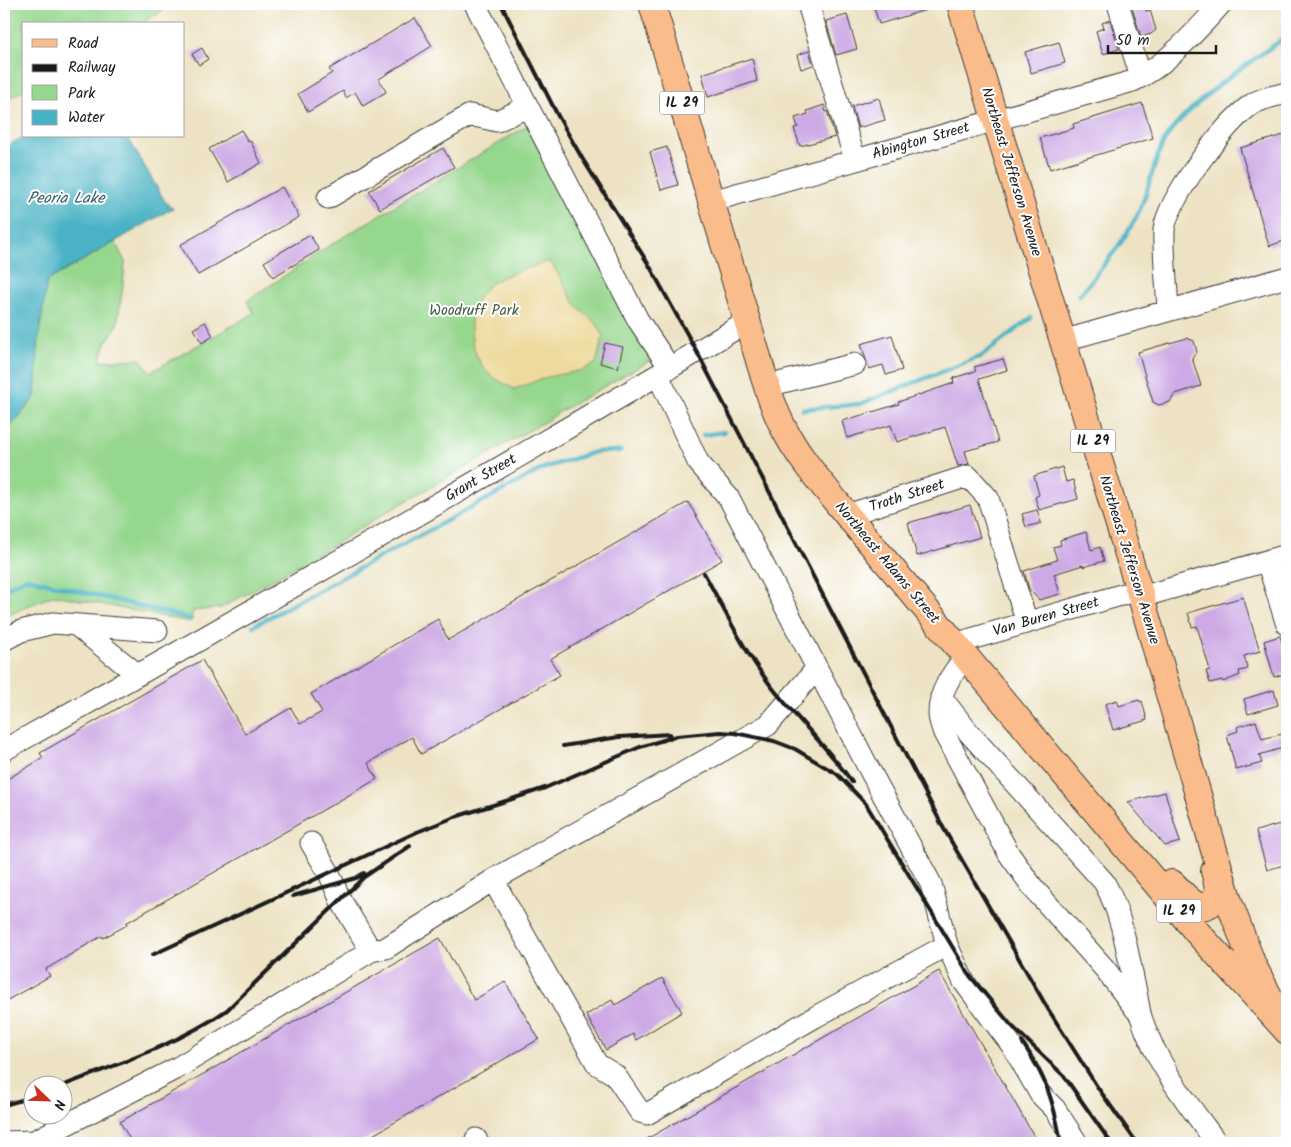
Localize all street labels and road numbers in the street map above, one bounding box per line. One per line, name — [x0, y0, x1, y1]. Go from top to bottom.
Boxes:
street label: Northeast Jefferson Avenue — [974, 84, 1048, 260]
road number: IL 29 — [660, 92, 704, 115]
street label: Abington Street — [869, 116, 973, 166]
road number: IL 29 — [1070, 430, 1116, 452]
street label: Grant Street — [441, 448, 521, 508]
street label: Northeast Jefferson Avenue — [1092, 472, 1166, 648]
street label: Troth Street — [866, 473, 948, 519]
street label: Northeast Adams Street — [828, 496, 946, 630]
street label: Van Buren Street — [990, 590, 1102, 644]
road number: IL 29 — [1156, 899, 1202, 922]

